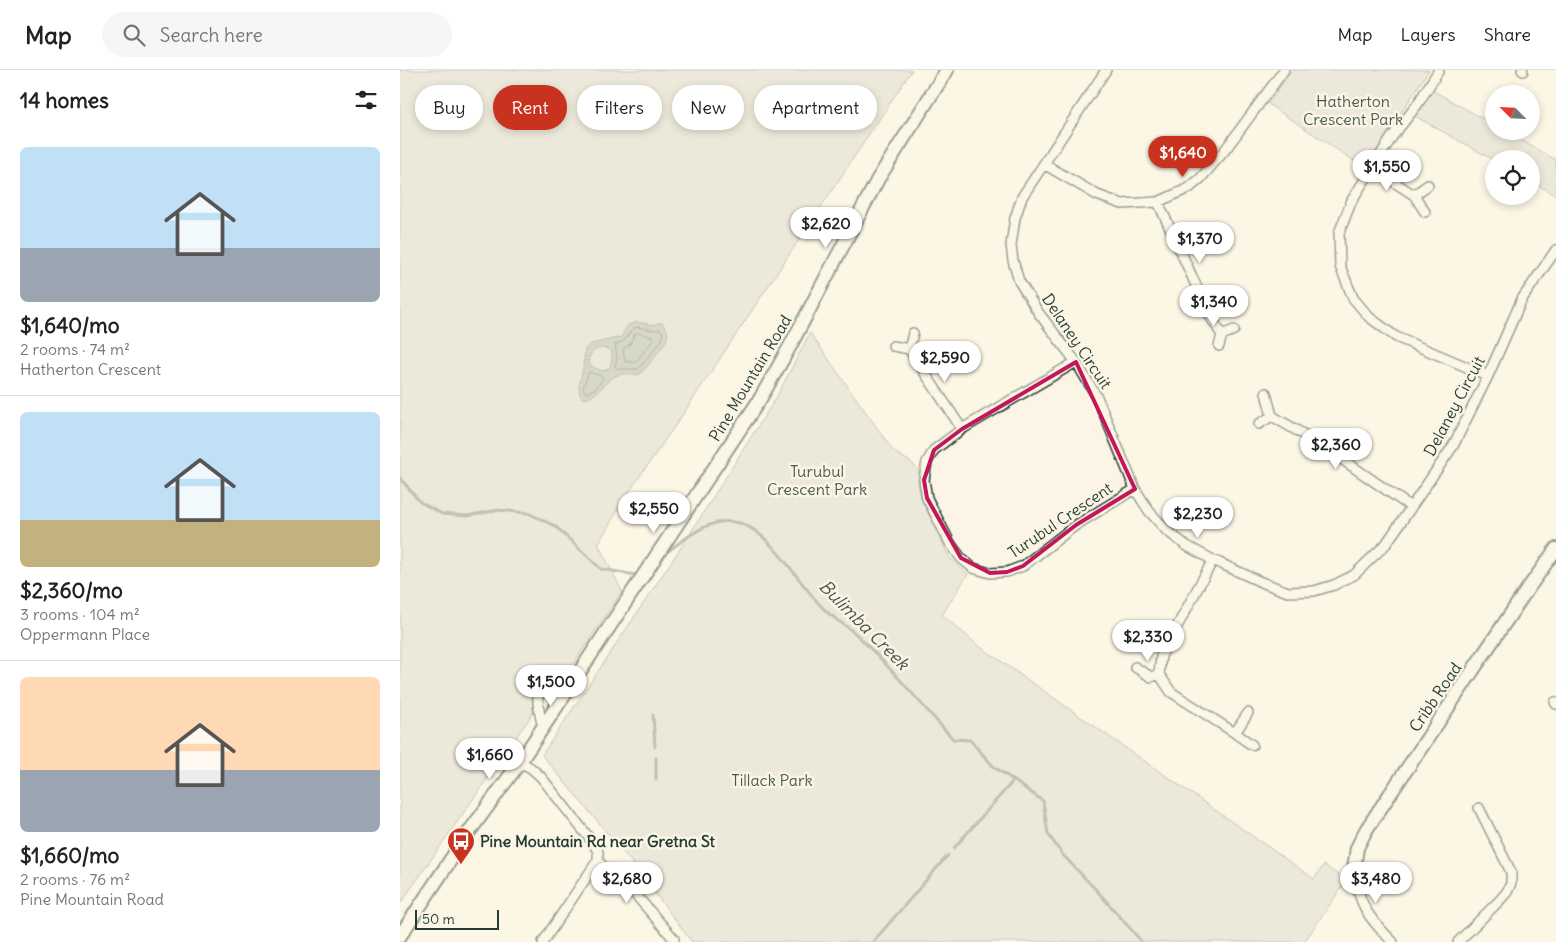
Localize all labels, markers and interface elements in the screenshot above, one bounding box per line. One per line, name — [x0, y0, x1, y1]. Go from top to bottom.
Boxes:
search box — [102, 12, 452, 57]
text: Map — [25, 20, 72, 50]
icon: search — [120, 21, 148, 49]
text: Search here — [160, 23, 263, 47]
text: Map — [1337, 23, 1372, 46]
text: Layers — [1400, 23, 1456, 46]
text: Share — [1484, 23, 1531, 46]
chip: Buy — [415, 85, 483, 130]
chip: Rent — [493, 85, 567, 130]
chip: Filters — [577, 85, 662, 130]
chip: New — [672, 85, 744, 130]
chip: Apartment — [754, 85, 877, 130]
north arrow — [1485, 85, 1540, 140]
map controls — [1485, 85, 1540, 205]
icon: filters — [352, 86, 380, 114]
text: 14 homes — [20, 87, 109, 114]
park label: Hatherton Crescent Park — [1303, 91, 1403, 129]
pin: $1,640 — [1142, 136, 1224, 178]
text: $1,640 — [1159, 142, 1207, 162]
pin: $1,550 — [1346, 150, 1428, 192]
button: locate — [1485, 150, 1540, 205]
text: $1,550 — [1363, 156, 1411, 176]
icon: home — [155, 179, 245, 269]
pin: $2,620 — [785, 206, 867, 249]
text: $2,620 — [801, 213, 851, 233]
pin: $1,370 — [1159, 222, 1241, 264]
text: $1,370 — [1177, 228, 1223, 248]
pin: $1,340 — [1173, 284, 1255, 327]
street label: Delaney Circuit — [1038, 290, 1117, 393]
text: $1,340 — [1190, 291, 1238, 311]
street label: Pine Mountain Road — [704, 311, 796, 445]
text: $1,640/mo — [20, 312, 119, 339]
text: 2 rooms · 74 m² — [20, 339, 130, 359]
pin: $2,590 — [904, 340, 986, 383]
text: $2,590 — [920, 347, 970, 367]
street label: Delaney Circuit — [1419, 352, 1489, 459]
text: Hatherton Crescent — [20, 359, 161, 379]
pin: $2,360 — [1295, 428, 1377, 470]
text: $2,360 — [1311, 434, 1361, 454]
icon: home — [155, 445, 245, 535]
park label: Turubul Crescent Park — [767, 461, 867, 499]
street label: Turubul Crescent — [1004, 477, 1116, 562]
pin: $2,550 — [613, 492, 695, 534]
pin: $2,230 — [1157, 496, 1239, 539]
text: $2,550 — [629, 498, 679, 518]
text: $2,230 — [1173, 503, 1223, 523]
water label: Bulimba Creek — [815, 575, 915, 676]
text: $2,360/mo — [20, 577, 123, 604]
text: 3 rooms · 104 m² — [20, 604, 140, 624]
pin: $2,330 — [1107, 620, 1189, 662]
text: Oppermann Place — [20, 624, 150, 644]
text: $2,330 — [1123, 626, 1173, 646]
street label: Cribb Road — [1404, 658, 1466, 736]
pin: $1,500 — [510, 664, 592, 707]
text: $1,500 — [527, 671, 575, 691]
icon: home — [155, 710, 245, 800]
pin: $1,660 — [449, 738, 531, 780]
text: $1,660 — [466, 744, 514, 764]
park label: Tillack Park — [731, 770, 813, 790]
bus stop icon: Pine Mountain Rd near Gretna St — [446, 826, 476, 865]
place label: Pine Mountain Rd near Gretna St — [480, 831, 716, 851]
text: $1,660/mo — [20, 842, 119, 869]
pin: $2,680 — [586, 862, 668, 904]
pin: $3,480 — [1335, 862, 1417, 904]
text: $2,680 — [602, 868, 652, 888]
text: $3,480 — [1351, 868, 1401, 888]
text: 2 rooms · 76 m² — [20, 869, 130, 889]
text: Pine Mountain Road — [20, 889, 164, 909]
scale bar — [415, 907, 499, 930]
text: 50 m — [422, 910, 455, 928]

